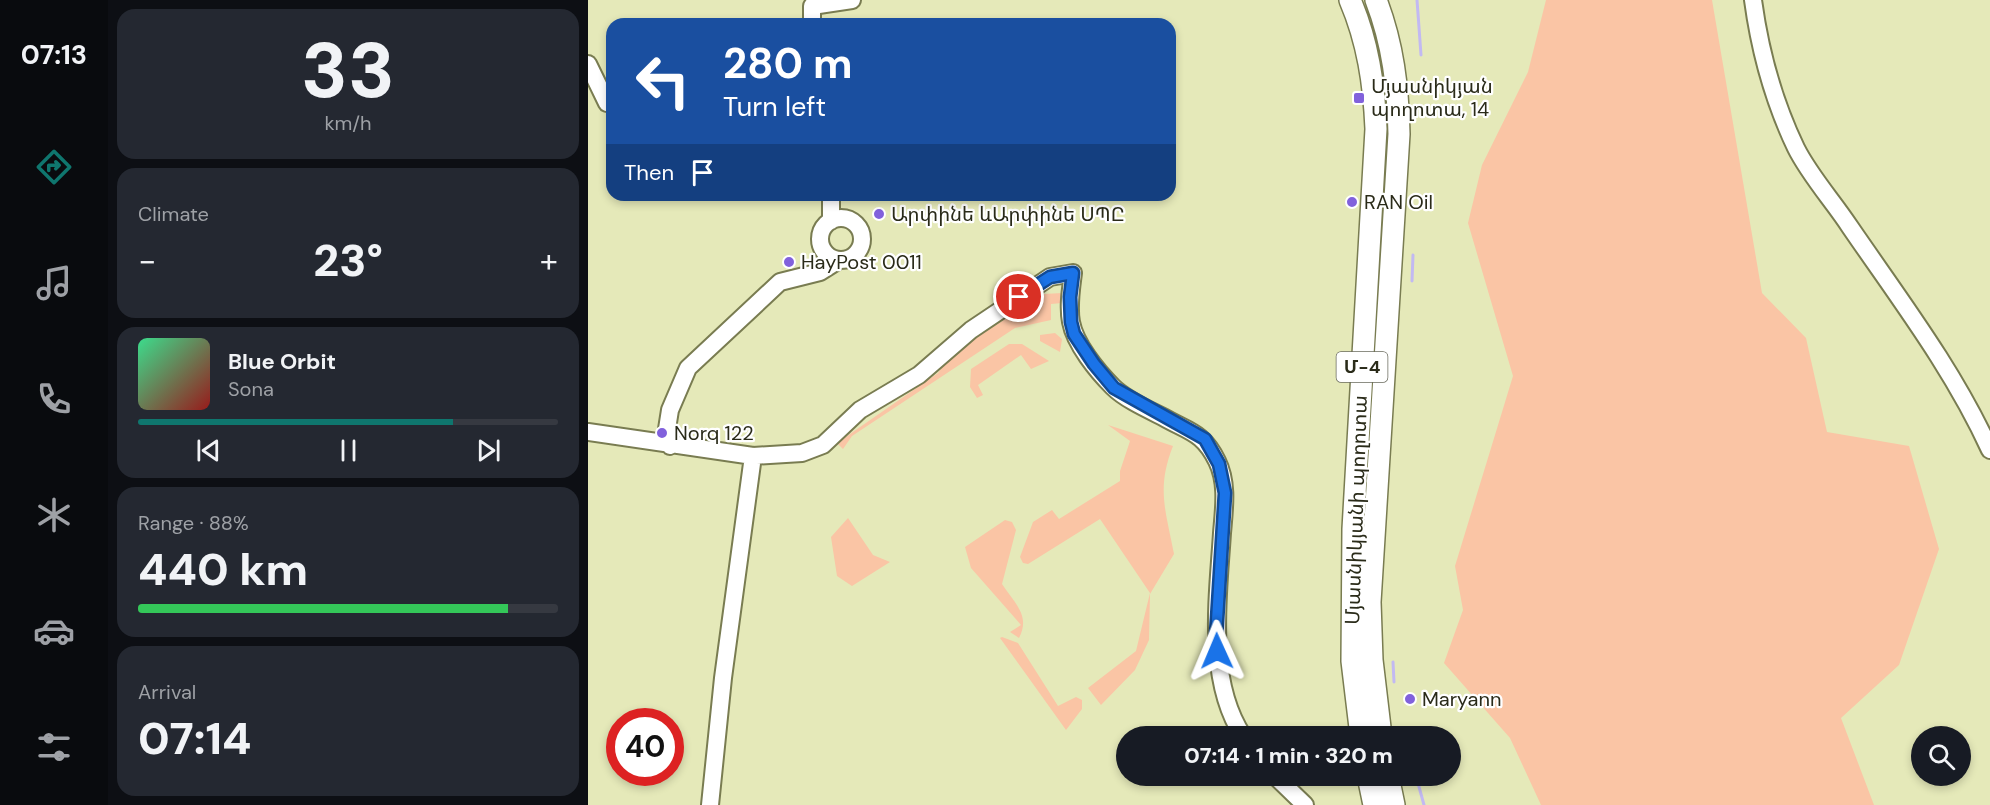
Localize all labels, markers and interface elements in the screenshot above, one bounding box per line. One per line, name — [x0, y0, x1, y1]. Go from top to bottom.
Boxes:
text: 33 — [301, 20, 395, 121]
text: 280 m — [723, 36, 853, 91]
text: 07:13 — [21, 37, 87, 72]
icon: left — [624, 42, 702, 120]
place label: Մյասնիկյան պողոտա, 14 — [1371, 73, 1493, 122]
text: Turn left — [723, 89, 826, 124]
marker: Մյասնիկյան պողոտա, 14 — [1352, 91, 1366, 105]
text: km/h — [324, 110, 372, 136]
icon: directions — [33, 146, 75, 188]
icon: arrive — [686, 156, 719, 189]
text: Then — [624, 158, 674, 187]
place label: RAN Oil — [1364, 189, 1433, 215]
marker: RAN Oil — [1345, 195, 1359, 209]
text: Climate — [138, 201, 209, 227]
place label: Արփինե ևԱրփինե ՍՊԸ — [891, 201, 1125, 227]
marker: Արփինե ևԱրփինե ՍՊԸ — [872, 207, 886, 221]
text: 23° — [313, 231, 383, 290]
text: − — [138, 239, 156, 282]
text: + — [540, 239, 558, 282]
place label: HayPost 0011 — [801, 249, 922, 275]
marker: HayPost 0011 — [782, 255, 796, 269]
icon: music — [33, 262, 75, 304]
pin — [993, 271, 1044, 322]
icon: arrive — [1002, 280, 1035, 313]
text: Blue Orbit — [228, 347, 336, 376]
road number: Մ-4 — [1336, 352, 1388, 382]
text: Sona — [228, 376, 274, 402]
icon: phone — [33, 378, 75, 420]
street label: Մյասնիկյանի պողոտա — [1339, 395, 1373, 625]
place label: Norq 122 — [674, 420, 754, 446]
marker: Norq 122 — [655, 426, 669, 440]
icon: previous — [192, 434, 225, 467]
icon: pause — [332, 434, 365, 467]
icon: next — [472, 434, 505, 467]
icon: climate — [33, 494, 75, 536]
text: Range · 88% — [138, 510, 249, 536]
text: 440 km — [138, 540, 308, 599]
icon: car — [33, 610, 75, 652]
position arrow — [1185, 619, 1249, 683]
text: Arrival — [138, 679, 196, 705]
place label: Maryann — [1422, 686, 1501, 712]
marker: Maryann — [1403, 692, 1417, 706]
speed limit sign: 40 — [606, 708, 684, 786]
text: 07:14 — [138, 709, 252, 768]
icon: filters — [33, 726, 75, 768]
map controls — [1911, 726, 1971, 786]
button: search — [1911, 726, 1971, 786]
text: 07:14 · 1 min · 320 m — [1184, 741, 1393, 770]

